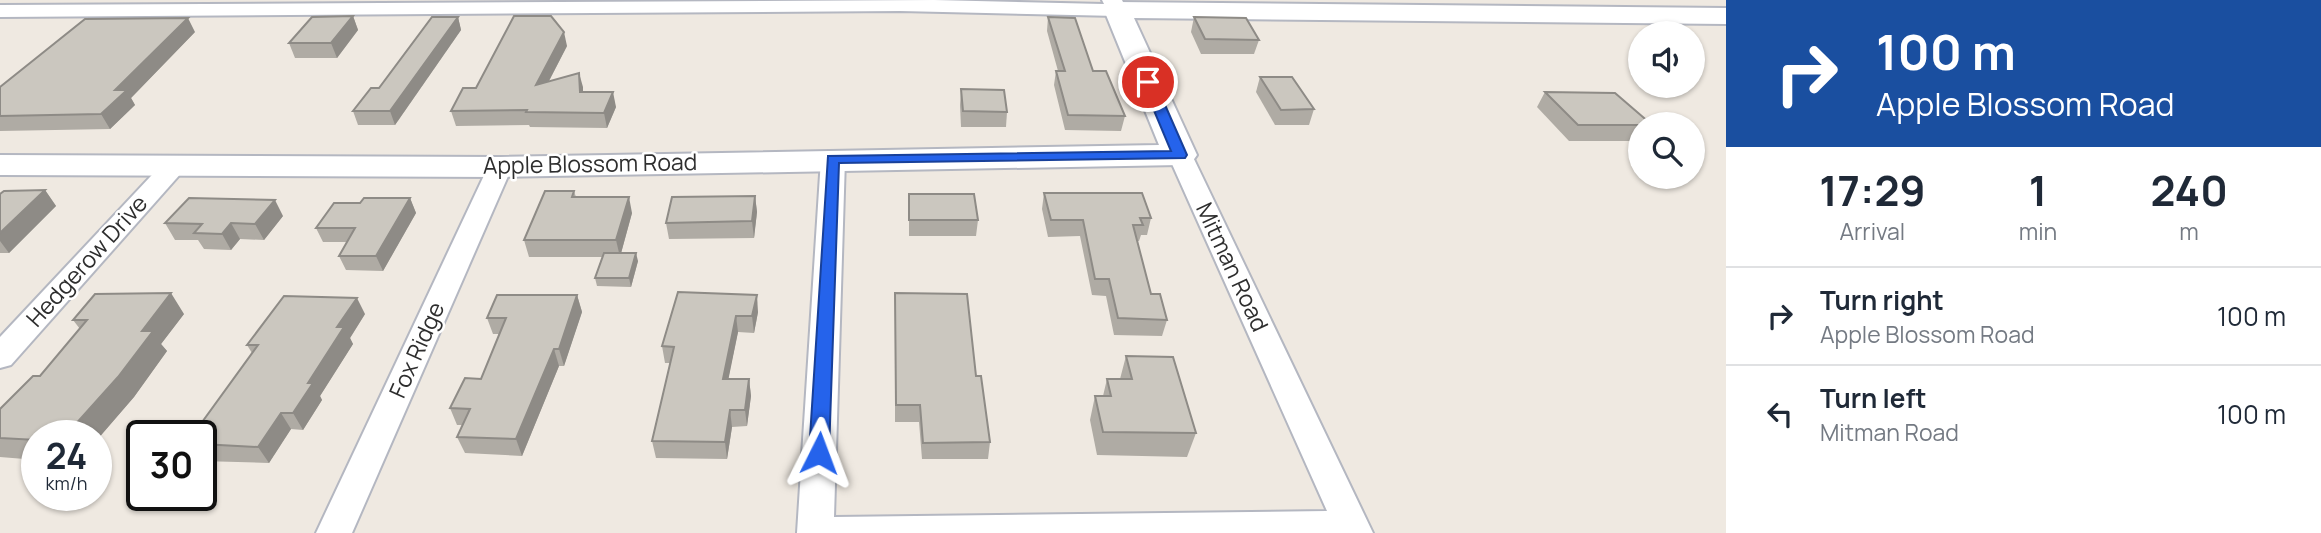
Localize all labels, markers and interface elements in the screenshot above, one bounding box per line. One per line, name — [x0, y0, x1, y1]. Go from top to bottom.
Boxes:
text: 100 m — [1876, 18, 2016, 85]
map controls — [1628, 21, 1705, 189]
button: sound — [1628, 21, 1705, 98]
icon: right — [1761, 28, 1852, 119]
pin — [1118, 52, 1178, 112]
icon: arrive — [1129, 63, 1167, 101]
text: Apple Blossom Road — [1876, 82, 2175, 126]
button: search — [1628, 112, 1705, 189]
street label: Apple Blossom Road — [482, 145, 698, 181]
text: 17:29 — [1819, 161, 1926, 219]
text: 1 — [2029, 161, 2047, 219]
text: 240 — [2150, 161, 2228, 219]
street label: Hedgerow Drive — [18, 188, 154, 333]
street label: Mitman Road — [1189, 197, 1277, 336]
text: Arrival — [1840, 215, 1905, 247]
text: min — [2019, 215, 2057, 247]
text: m — [2179, 215, 2199, 247]
text: Turn right — [1820, 282, 1944, 318]
street label: Fox Ridge — [381, 297, 451, 403]
icon: right — [1761, 297, 1799, 335]
text: 100 m — [2217, 298, 2286, 334]
text: Apple Blossom Road — [1820, 318, 2035, 350]
text: Turn left — [1820, 380, 1927, 416]
icon: left — [1761, 395, 1799, 433]
text: 100 m — [2217, 396, 2286, 432]
position arrow — [782, 416, 856, 490]
text: Mitman Road — [1820, 416, 1959, 448]
speed limit sign: 30 — [126, 420, 217, 511]
text: 24 — [46, 432, 87, 480]
text: km/h — [46, 471, 87, 495]

